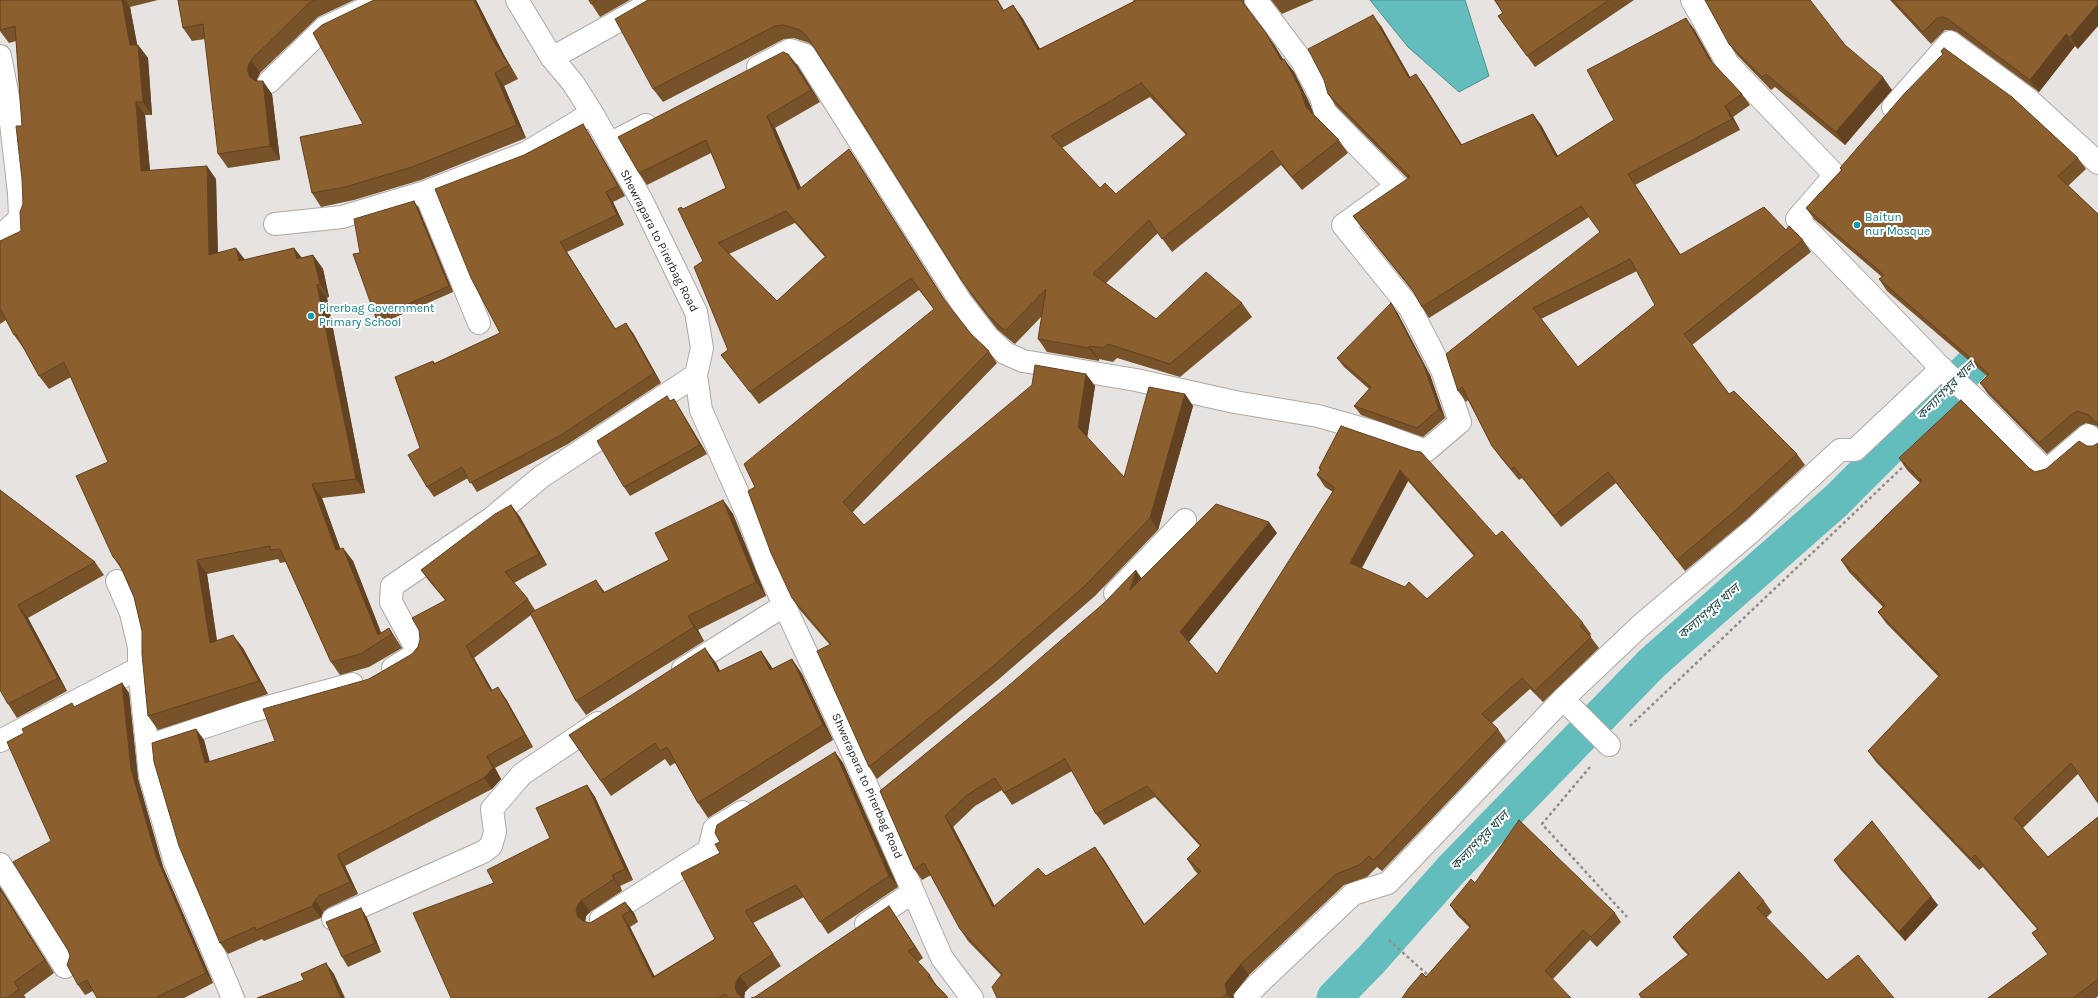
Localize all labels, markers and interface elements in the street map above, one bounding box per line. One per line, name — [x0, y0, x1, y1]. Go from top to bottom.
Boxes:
street label: Shewrapara to Pirerbag Road — [617, 167, 701, 315]
place label: Baitun nur Mosque — [1865, 211, 1930, 239]
marker: Baitun nur Mosque — [1852, 220, 1862, 230]
place label: Pirerbag Government Primary School — [319, 302, 435, 330]
marker: Pirerbag Government Primary School — [306, 311, 316, 321]
water label: কল্যাণপুর খাল — [1913, 358, 1979, 424]
water label: কল্যাণপুর খাল — [1675, 581, 1743, 643]
street label: Shwerapara to Pirerbag Road — [828, 711, 906, 861]
water label: কল্যাণপুর খাল — [1448, 808, 1512, 874]

